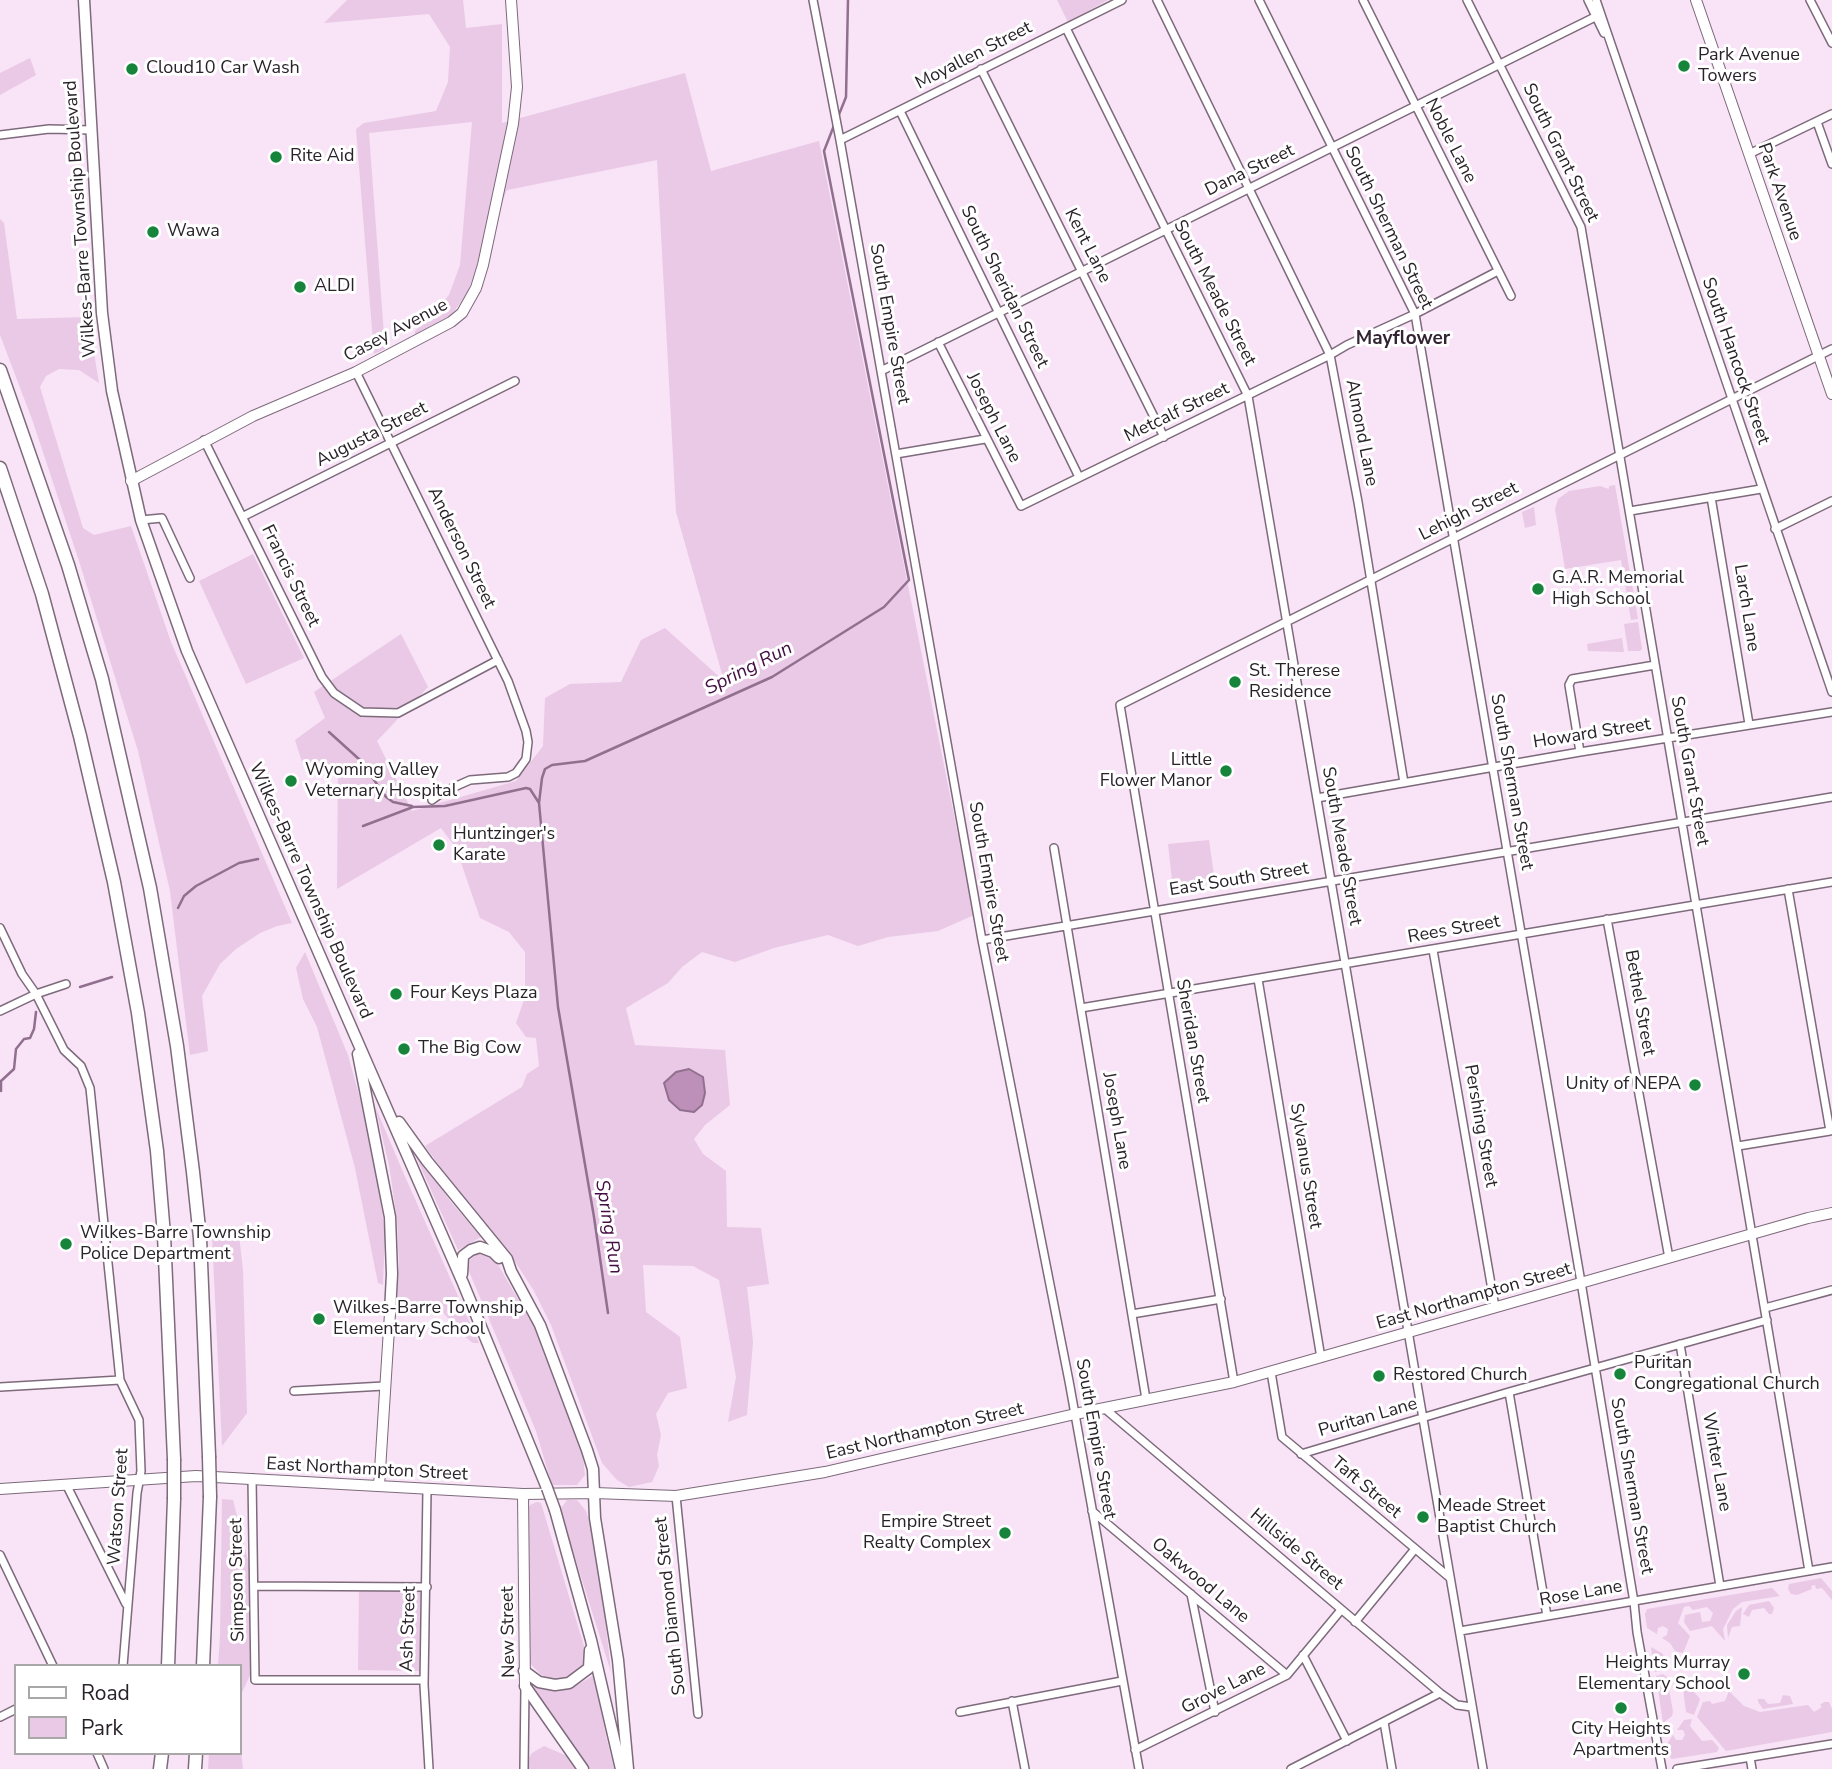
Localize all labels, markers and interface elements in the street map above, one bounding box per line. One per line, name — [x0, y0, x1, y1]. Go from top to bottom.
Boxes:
street label: Moyallen Street — [912, 17, 1036, 95]
place label: Park Avenue Towers — [1698, 45, 1800, 88]
place label: Cloud10 Car Wash — [146, 58, 300, 80]
marker: Park Avenue Towers — [1676, 58, 1692, 74]
marker: Cloud10 Car Wash — [124, 61, 140, 77]
street label: Wilkes-Barre Township Boulevard — [61, 80, 101, 358]
street label: South Grant Street — [1517, 80, 1603, 226]
street label: Noble Lane — [1419, 95, 1481, 187]
street label: Dana Street — [1202, 140, 1298, 202]
street label: Park Avenue — [1752, 140, 1806, 244]
street label: South Sherman Street — [1339, 143, 1437, 313]
place label: Rite Aid — [290, 146, 354, 168]
marker: Rite Aid — [268, 149, 284, 165]
street label: South Sheridan Street — [955, 202, 1053, 372]
street label: Kent Lane — [1059, 205, 1115, 287]
street label: South Meade Street — [1168, 217, 1260, 369]
place label: Wawa — [167, 221, 220, 243]
marker: Wawa — [145, 224, 161, 240]
street label: South Empire Street — [864, 242, 914, 406]
street label: South Hancock Street — [1696, 275, 1774, 447]
place label: ALDI — [314, 276, 355, 298]
marker: ALDI — [292, 279, 308, 295]
street label: Casey Avenue — [340, 295, 452, 367]
district label: Mayflower — [1356, 328, 1450, 350]
street label: Joseph Lane — [961, 369, 1025, 467]
street label: Metcalf Street — [1121, 378, 1233, 448]
street label: Almond Lane — [1340, 378, 1382, 488]
street label: Augusta Street — [313, 398, 431, 472]
street label: Lehigh Street — [1416, 478, 1522, 546]
street label: Anderson Street — [422, 484, 500, 612]
street label: Francis Street — [256, 522, 324, 630]
street label: Larch Lane — [1728, 563, 1764, 653]
place label: G.A.R. Memorial High School — [1552, 568, 1684, 610]
marker: G.A.R. Memorial High School — [1530, 581, 1546, 597]
water label: Spring Run — [702, 637, 796, 701]
place label: St. Therese Residence — [1249, 661, 1340, 704]
marker: St. Therese Residence — [1227, 674, 1243, 690]
street label: South Sherman Street — [1485, 692, 1537, 872]
street label: South Grant Street — [1665, 695, 1713, 847]
street label: Howard Street — [1532, 714, 1652, 754]
place label: Little Flower Manor — [1100, 750, 1212, 792]
street label: Wilkes-Barre Township Boulevard — [244, 760, 376, 1022]
place label: Wyoming Valley Veternary Hospital — [305, 760, 457, 802]
marker: Little Flower Manor — [1218, 763, 1234, 779]
street label: South Meade Street — [1316, 765, 1366, 927]
marker: Wyoming Valley Veternary Hospital — [283, 773, 299, 789]
street label: South Empire Street — [963, 800, 1013, 964]
place label: Huntzinger's Karate — [453, 824, 555, 866]
marker: Huntzinger's Karate — [431, 837, 447, 853]
street label: East South Street — [1168, 858, 1310, 902]
street label: Rees Street — [1406, 911, 1502, 949]
street label: Bethel Street — [1619, 948, 1659, 1058]
street label: Sheridan Street — [1170, 977, 1214, 1105]
place label: Four Keys Plaza — [410, 983, 538, 1005]
marker: Four Keys Plaza — [388, 986, 404, 1002]
place label: The Big Cow — [418, 1038, 521, 1060]
marker: The Big Cow — [396, 1041, 412, 1057]
street label: Pershing Street — [1459, 1063, 1501, 1189]
street label: Joseph Lane — [1097, 1071, 1135, 1171]
place label: Unity of NEPA — [1566, 1074, 1681, 1096]
marker: Unity of NEPA — [1687, 1077, 1703, 1093]
street label: Sylvanus Street — [1284, 1102, 1326, 1230]
water label: Spring Run — [589, 1178, 627, 1276]
place label: Wilkes-Barre Township Police Department — [80, 1223, 271, 1266]
marker: Wilkes-Barre Township Police Department — [58, 1236, 74, 1252]
street label: East Northampton Street — [1374, 1259, 1574, 1335]
place label: Wilkes-Barre Township Elementary School — [333, 1298, 524, 1340]
marker: Wilkes-Barre Township Elementary School — [311, 1311, 327, 1327]
place label: Puritan Congregational Church — [1634, 1353, 1820, 1396]
street label: South Empire Street — [1070, 1357, 1120, 1521]
place label: Restored Church — [1393, 1365, 1528, 1387]
marker: Puritan Congregational Church — [1612, 1366, 1628, 1382]
marker: Restored Church — [1371, 1368, 1387, 1384]
street label: Puritan Lane — [1316, 1394, 1420, 1442]
street label: South Sherman Street — [1605, 1396, 1657, 1576]
street label: East Northampton Street — [824, 1399, 1026, 1465]
street label: Winter Lane — [1697, 1411, 1735, 1513]
street label: Watson Street — [104, 1448, 134, 1566]
street label: Taft Street — [1327, 1453, 1405, 1523]
street label: East Northampton Street — [266, 1454, 468, 1486]
place label: Meade Street Baptist Church — [1437, 1496, 1556, 1538]
street label: Hillside Street — [1245, 1505, 1347, 1595]
marker: Meade Street Baptist Church — [1415, 1509, 1431, 1525]
place label: Empire Street Realty Complex — [863, 1512, 991, 1554]
street label: South Diamond Street — [651, 1516, 691, 1696]
street label: Simpson Street — [226, 1518, 250, 1642]
marker: Empire Street Realty Complex — [997, 1525, 1013, 1541]
street label: Oakwood Lane — [1147, 1534, 1253, 1628]
street label: Rose Lane — [1538, 1576, 1624, 1612]
street label: Ash Street — [397, 1586, 421, 1672]
street label: New Street — [497, 1586, 521, 1678]
place label: Heights Murray Elementary School — [1578, 1653, 1730, 1696]
street label: Grove Lane — [1178, 1659, 1270, 1719]
legend — [14, 1664, 242, 1755]
marker: Heights Murray Elementary School — [1736, 1666, 1752, 1682]
text: Road — [81, 1679, 130, 1707]
marker: City Heights Apartments — [1613, 1700, 1629, 1716]
text: Park — [81, 1714, 123, 1742]
place label: City Heights Apartments — [1571, 1719, 1671, 1762]

